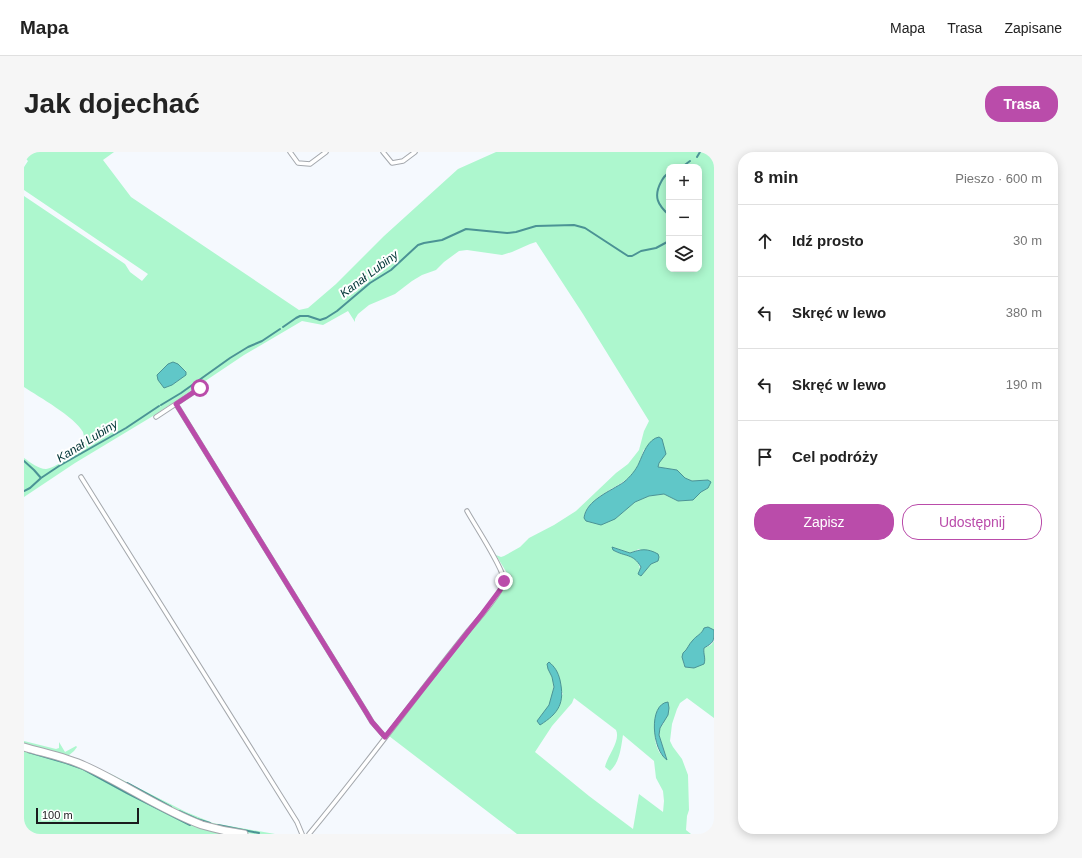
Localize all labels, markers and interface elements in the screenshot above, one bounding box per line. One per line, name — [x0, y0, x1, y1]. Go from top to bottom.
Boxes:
text: Mapa — [20, 17, 69, 38]
text: Mapa — [890, 20, 925, 36]
text: Trasa — [947, 20, 982, 36]
text: Zapisane — [1004, 20, 1062, 36]
button: Trasa — [985, 86, 1058, 122]
text: Jak dojechać — [24, 88, 200, 119]
map controls — [666, 164, 702, 272]
button: + — [666, 164, 702, 200]
text: 8 min — [754, 168, 798, 187]
text: Pieszo · 600 m — [955, 171, 1042, 186]
button: − — [666, 200, 702, 236]
icon: ahead — [754, 230, 776, 252]
text: Idź prosto — [792, 232, 864, 249]
text: 30 m — [1013, 233, 1042, 248]
button: layers — [666, 236, 702, 272]
water label: Kanał Lubiny — [337, 247, 402, 300]
icon: left — [754, 302, 776, 324]
text: Skręć w lewo — [792, 304, 886, 321]
text: 380 m — [1006, 305, 1042, 320]
icon: left — [754, 374, 776, 396]
text: Skręć w lewo — [792, 376, 886, 393]
text: 190 m — [1006, 377, 1042, 392]
route start — [191, 379, 209, 397]
water label: Kanał Lubiny — [54, 416, 121, 465]
icon: arrive — [754, 446, 776, 468]
text: Cel podróży — [792, 448, 878, 465]
button: Zapisz — [754, 504, 894, 540]
button: Udostępnij — [902, 504, 1042, 540]
route end — [495, 572, 513, 590]
scale bar — [36, 806, 139, 825]
text: 100 m — [42, 809, 73, 821]

